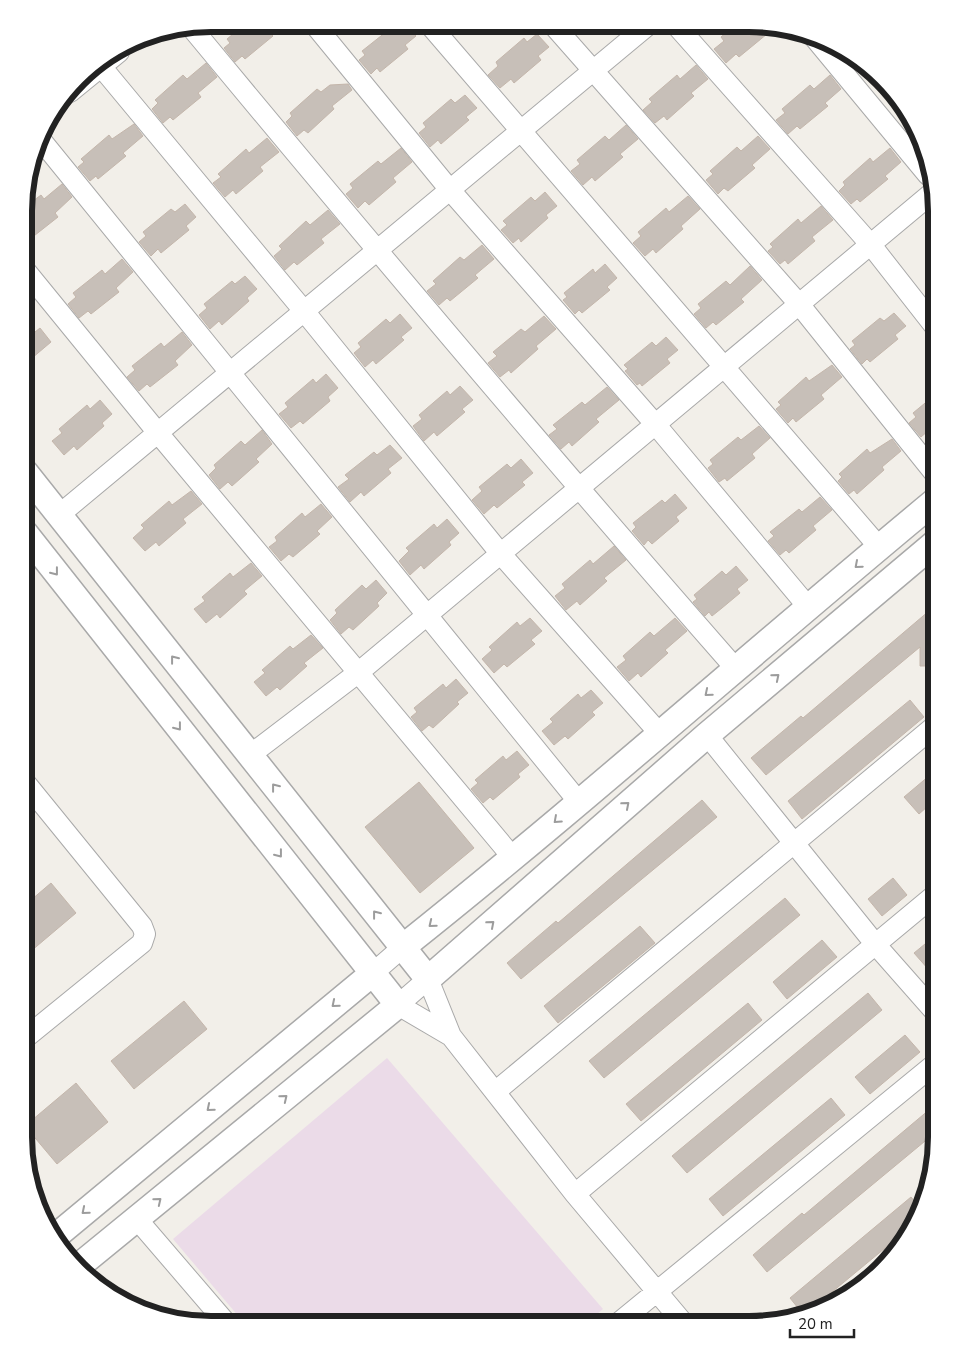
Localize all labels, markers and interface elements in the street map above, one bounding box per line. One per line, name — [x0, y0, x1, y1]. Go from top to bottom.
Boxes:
one-way arrow — [855, 559, 864, 568]
one-way arrow — [49, 566, 58, 576]
one-way arrow — [171, 656, 179, 665]
one-way arrow — [770, 674, 779, 682]
one-way arrow — [704, 687, 713, 696]
one-way arrow — [172, 721, 181, 730]
one-way arrow — [271, 783, 280, 792]
one-way arrow — [621, 802, 630, 811]
one-way arrow — [553, 814, 562, 823]
one-way arrow — [273, 848, 281, 857]
one-way arrow — [373, 911, 381, 920]
one-way arrow — [429, 919, 438, 927]
one-way arrow — [485, 921, 494, 930]
one-way arrow — [332, 999, 341, 1008]
one-way arrow — [278, 1096, 287, 1104]
one-way arrow — [207, 1102, 216, 1110]
one-way arrow — [152, 1198, 161, 1206]
one-way arrow — [82, 1206, 91, 1214]
scale bar — [790, 1306, 854, 1338]
text: 20 m — [798, 1314, 833, 1334]

